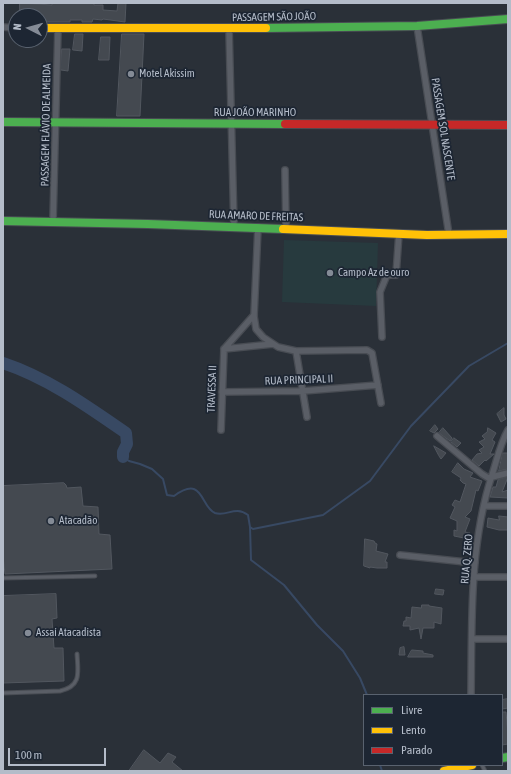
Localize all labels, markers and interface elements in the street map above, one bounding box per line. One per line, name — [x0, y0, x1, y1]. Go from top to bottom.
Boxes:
north arrow — [8, 8, 48, 48]
street label: PASSAGEM SÃO JOÃO — [232, 10, 316, 24]
text: N — [11, 23, 23, 31]
street label: PASSAGEM FLÁVIO DE ALMEIDA — [38, 64, 54, 186]
place label: Motel Akissim — [139, 67, 195, 81]
marker: Motel Akissim — [126, 69, 136, 79]
street label: PASSAGEM SOL NASCENTE — [428, 77, 458, 181]
street label: RUA JOÃO MARINHO — [214, 106, 296, 120]
street label: RUA AMARO DE FREITAS — [209, 208, 303, 224]
place label: Campo Az de ouro — [338, 266, 409, 280]
marker: Campo Az de ouro — [325, 268, 335, 278]
street label: TRAVESSA II — [205, 365, 219, 413]
street label: RUA PRINCIPAL II — [265, 372, 333, 388]
place label: Atacadão — [59, 514, 97, 528]
marker: Atacadão — [46, 516, 56, 526]
street label: RUA Q. ZERO — [458, 534, 476, 584]
place label: Assaí Atacadista — [36, 626, 101, 640]
marker: Assaí Atacadista — [23, 628, 33, 638]
legend — [363, 694, 503, 766]
text: Livre — [401, 703, 422, 717]
text: Lento — [401, 723, 426, 737]
scale bar — [10, 740, 108, 766]
text: Parado — [401, 743, 432, 757]
text: 100 m — [15, 748, 42, 762]

